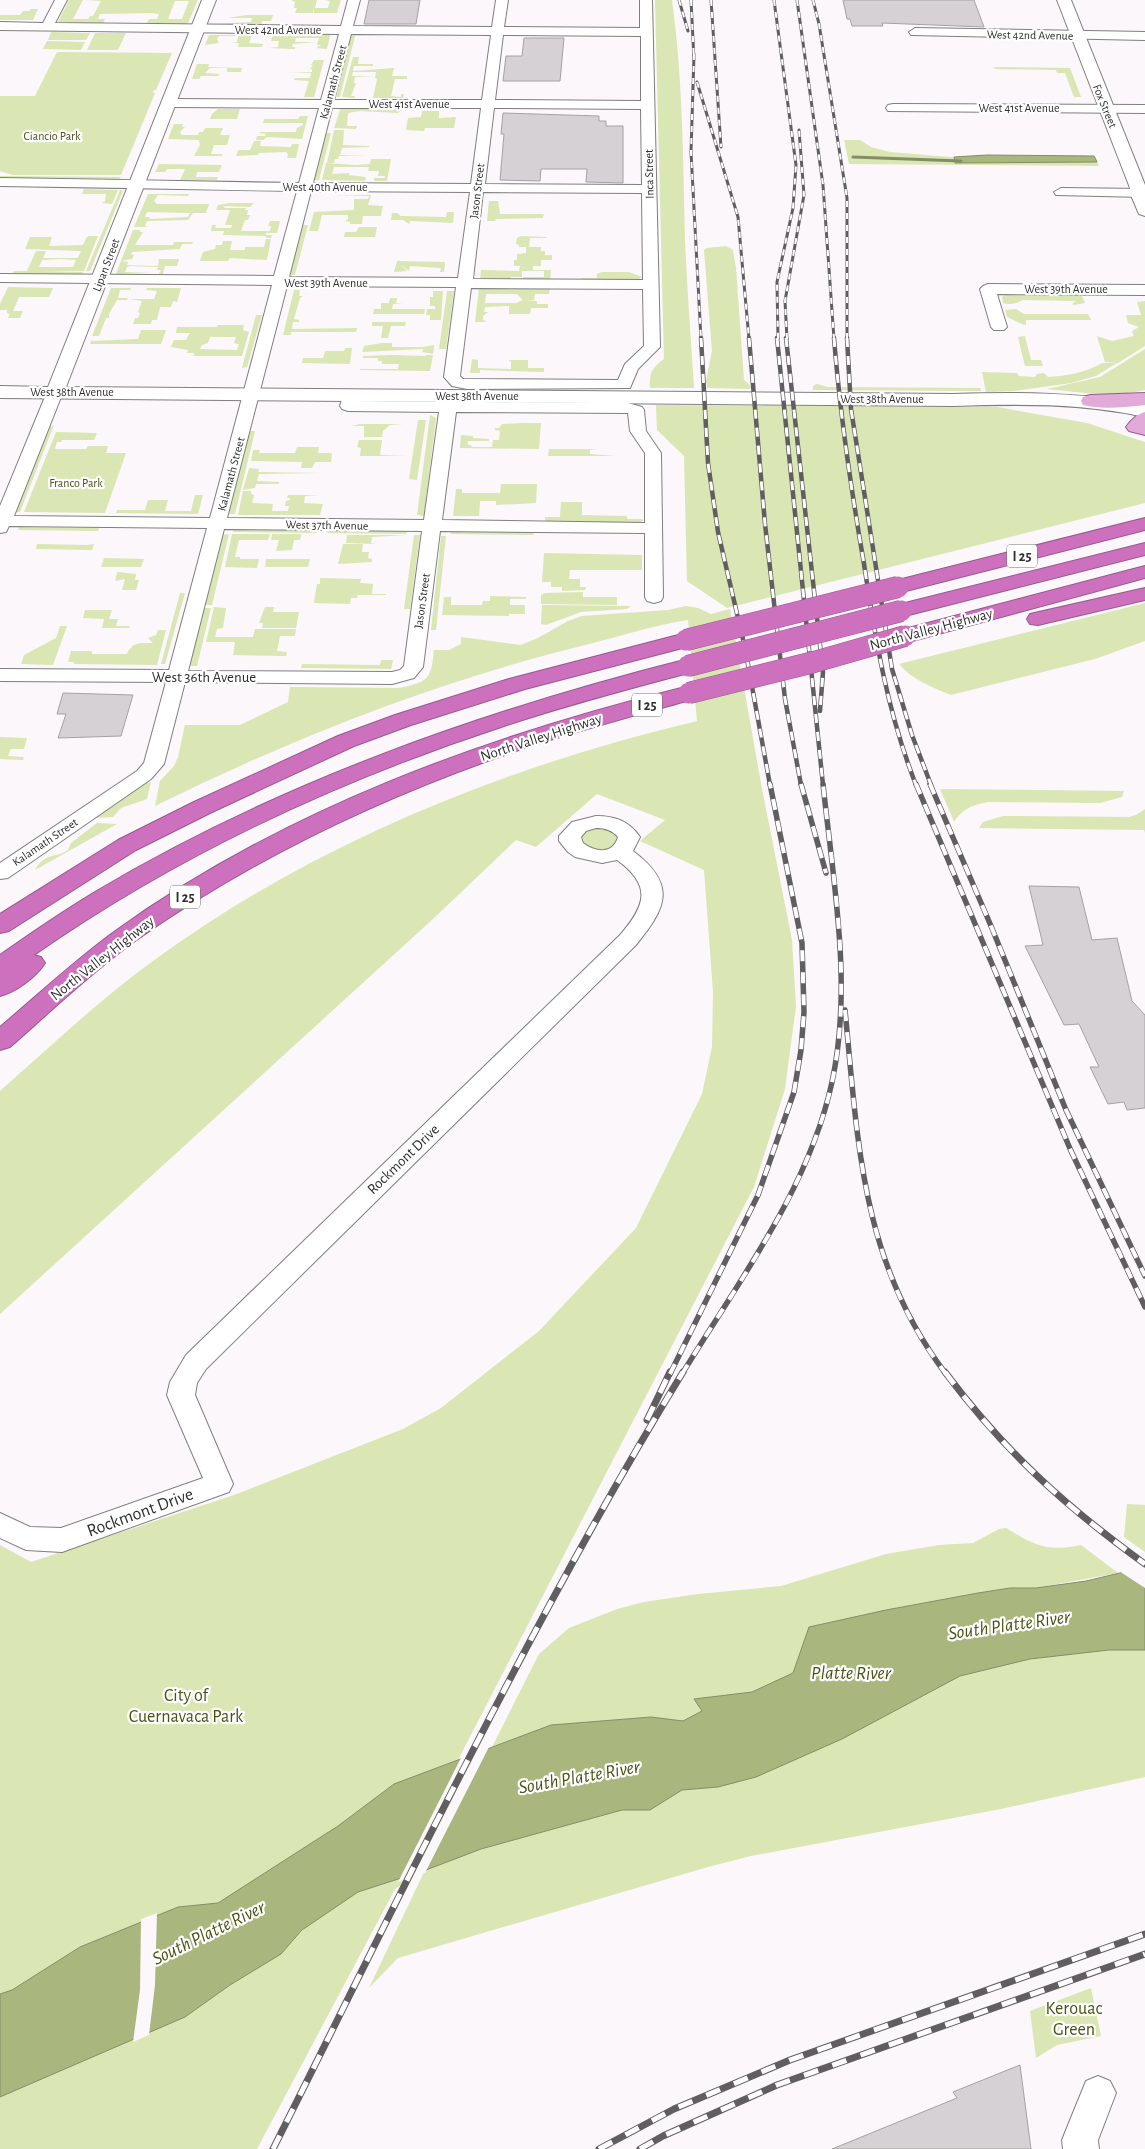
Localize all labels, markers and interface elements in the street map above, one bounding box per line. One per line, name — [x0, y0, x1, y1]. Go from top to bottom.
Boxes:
street label: West 42nd Avenue — [235, 24, 321, 36]
street label: West 42nd Avenue — [987, 28, 1073, 42]
street label: Kalamath Street — [317, 44, 349, 120]
street label: Fox Street — [1091, 82, 1119, 130]
street label: West 41st Avenue — [368, 98, 450, 110]
street label: West 41st Avenue — [978, 102, 1060, 114]
park label: Ciancio Park — [24, 130, 81, 142]
street label: Inca Street — [643, 149, 655, 199]
street label: Jason Street — [468, 162, 486, 219]
street label: West 40th Avenue — [282, 181, 368, 193]
street label: Lipan Street — [90, 237, 122, 293]
street label: West 39th Avenue — [284, 277, 368, 289]
street label: West 39th Avenue — [1024, 283, 1108, 295]
street label: West 38th Avenue — [30, 386, 114, 398]
street label: West 38th Avenue — [435, 390, 519, 402]
street label: West 38th Avenue — [840, 393, 924, 405]
street label: Kalamath Street — [215, 436, 247, 512]
park label: Franco Park — [49, 477, 103, 489]
street label: West 37th Avenue — [285, 518, 369, 532]
road number: I 25 — [1007, 544, 1037, 568]
street label: Jason Street — [412, 572, 432, 629]
street label: North Valley Highway — [868, 606, 995, 653]
street label: West 36th Avenue — [152, 670, 256, 685]
road number: I 25 — [632, 694, 662, 716]
street label: North Valley Highway — [479, 711, 604, 764]
street label: Kalamath Street — [10, 816, 80, 868]
road number: I 25 — [170, 886, 200, 909]
street label: North Valley Highway — [48, 913, 157, 1003]
street label: Rockmont Drive — [365, 1122, 442, 1197]
street label: Rockmont Drive — [85, 1485, 196, 1541]
water label: South Platte River — [947, 1607, 1072, 1643]
water label: Platte River — [811, 1664, 892, 1683]
park label: City of Cuernavaca Park — [129, 1687, 244, 1726]
water label: South Platte River — [517, 1757, 642, 1797]
water label: South Platte River — [149, 1898, 269, 1969]
park label: Kerouac Green — [1046, 2000, 1102, 2039]

